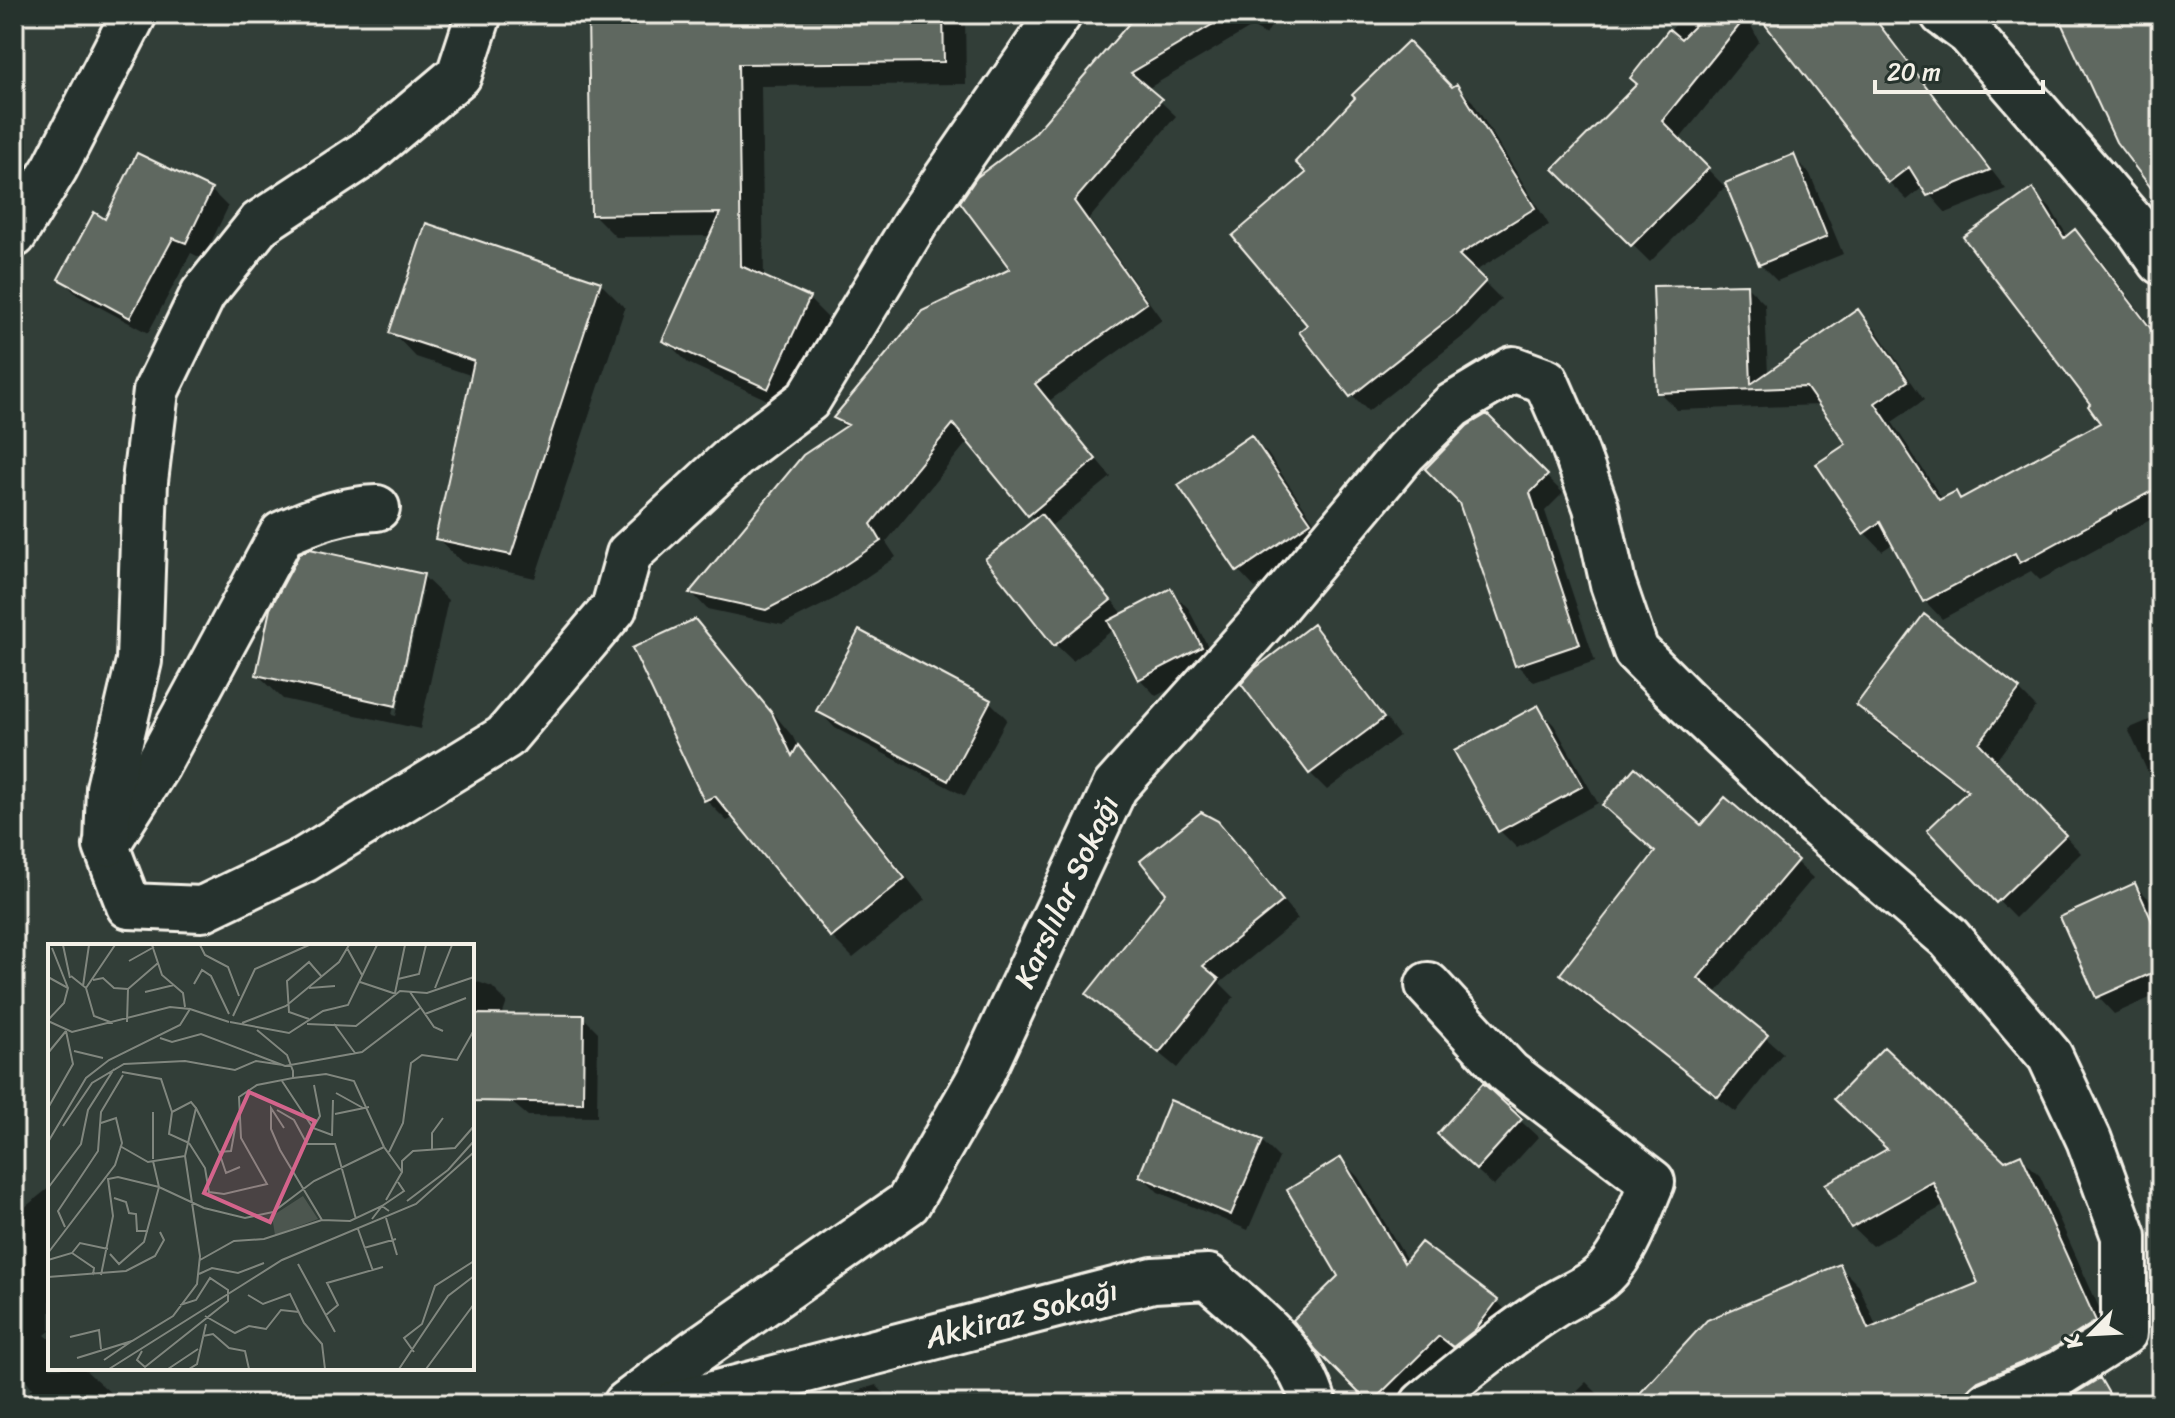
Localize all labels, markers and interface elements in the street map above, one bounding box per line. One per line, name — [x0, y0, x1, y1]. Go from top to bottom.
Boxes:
scale bar — [1875, 44, 2043, 94]
text: 20 m — [1887, 51, 1941, 93]
street label: Karslılar Sokağı — [998, 786, 1135, 997]
inset map — [48, 944, 474, 1370]
street label: Akkiraz Sokağı — [918, 1263, 1124, 1365]
north arrow — [2051, 1294, 2131, 1374]
text: K — [2052, 1326, 2094, 1357]

